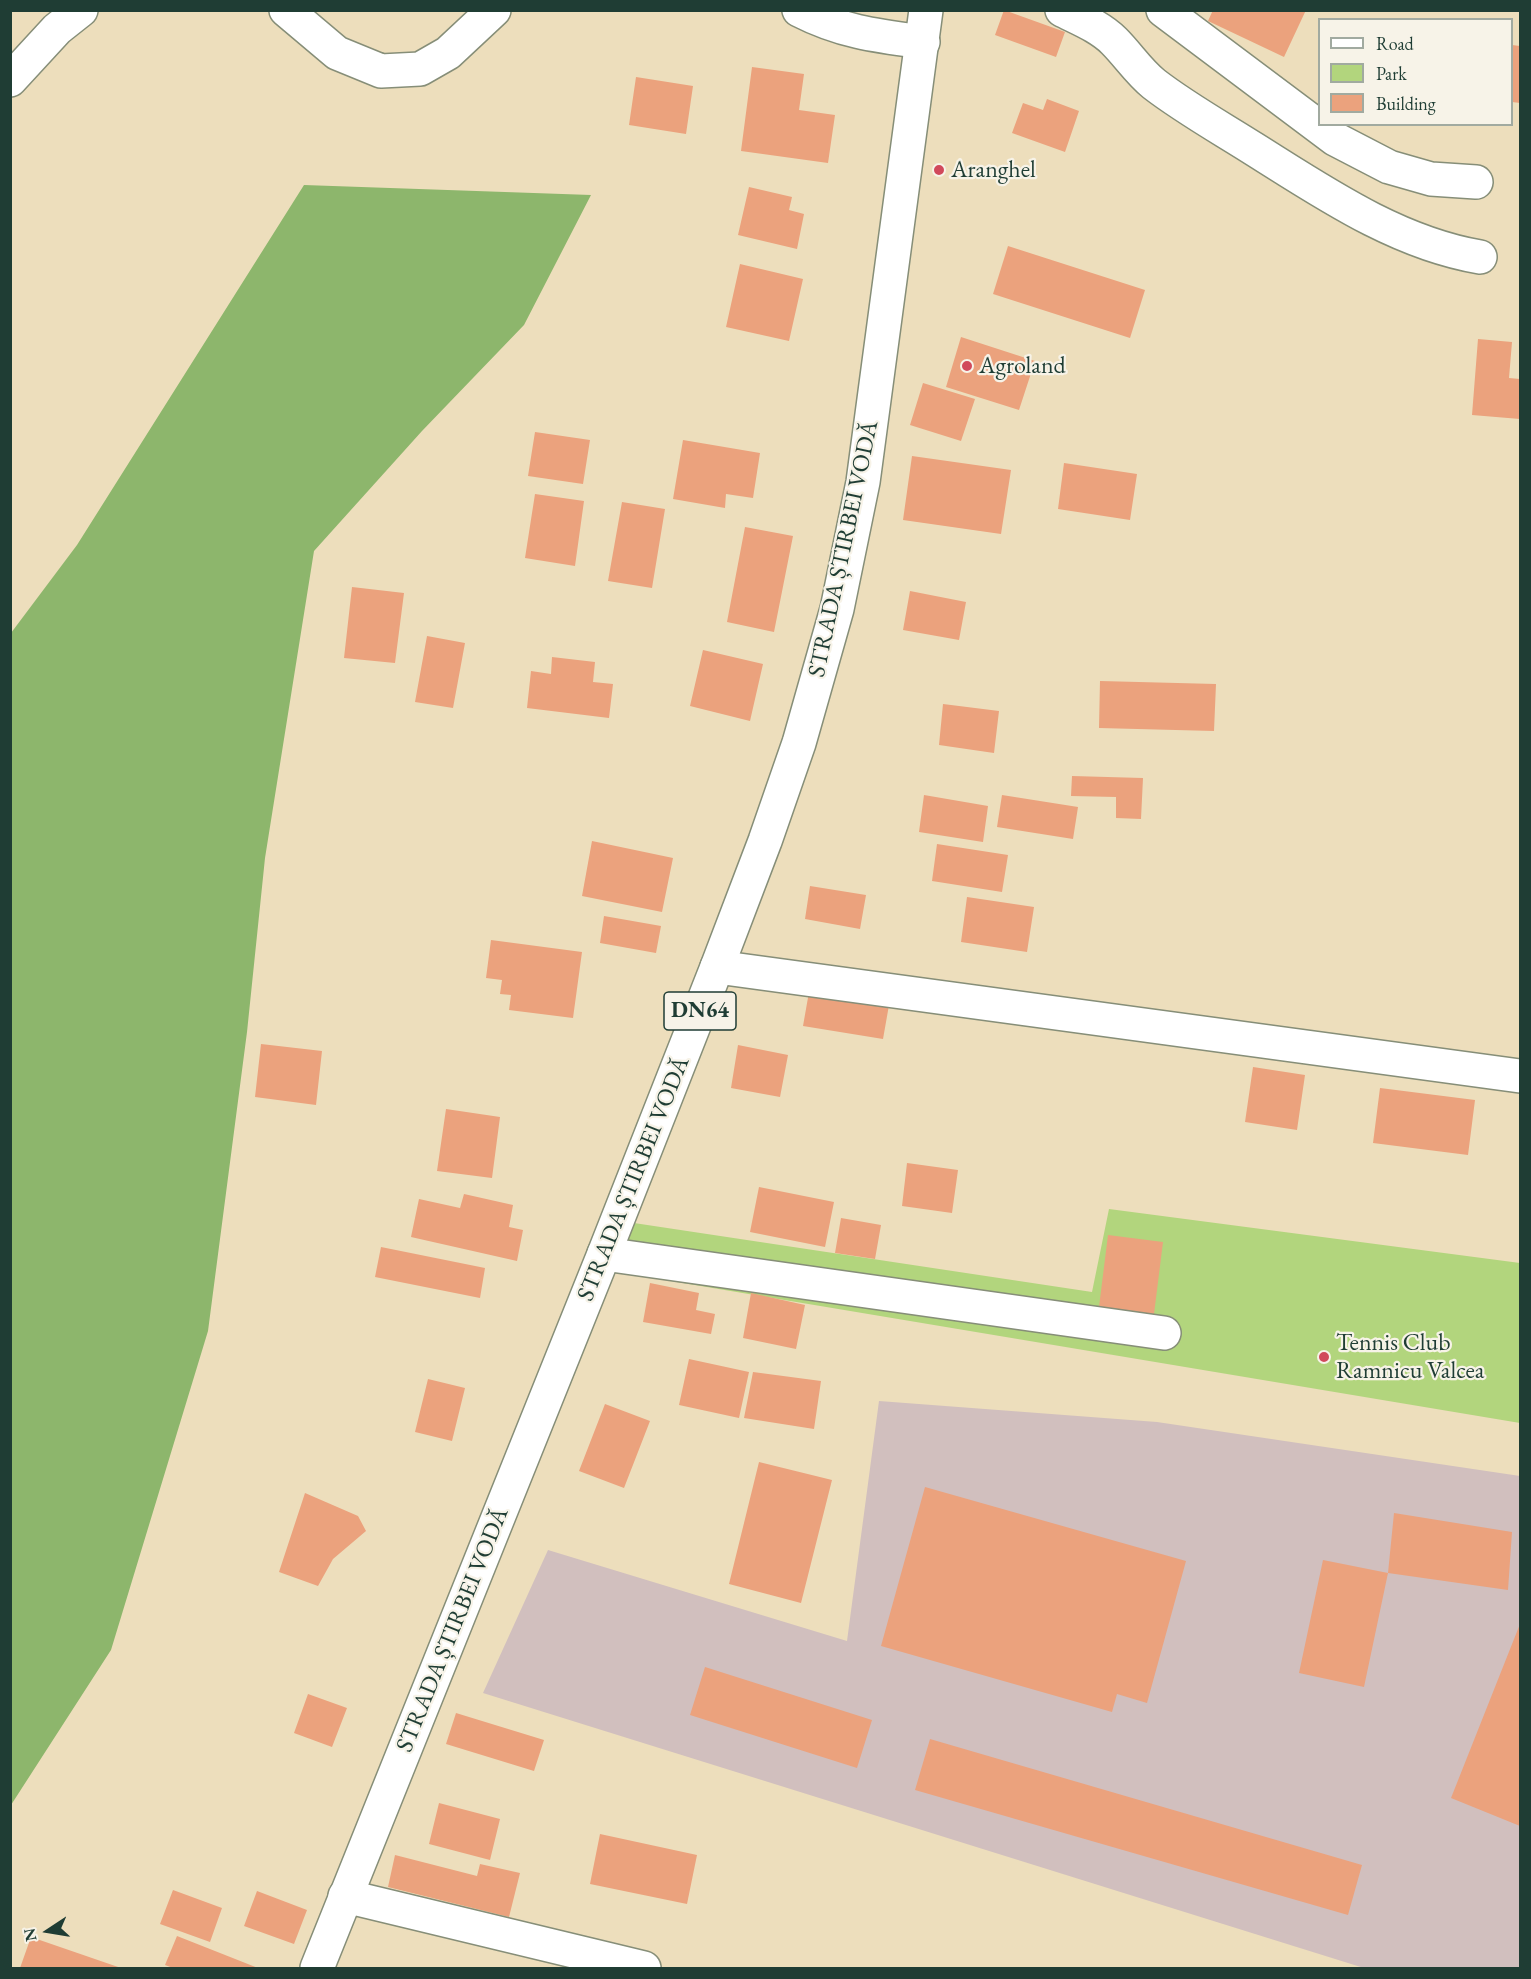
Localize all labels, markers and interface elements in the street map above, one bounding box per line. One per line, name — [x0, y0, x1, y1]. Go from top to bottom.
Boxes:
legend — [1318, 18, 1513, 126]
text: Road — [1376, 32, 1414, 55]
text: Park — [1376, 62, 1407, 85]
text: Building — [1376, 92, 1436, 115]
place label: Aranghel — [951, 156, 1036, 184]
marker: Aranghel — [932, 163, 946, 177]
place label: Agroland — [979, 352, 1066, 380]
marker: Agroland — [960, 359, 974, 373]
street label: STRADA ȘTIRBEI VODĂ — [803, 418, 885, 680]
road number: DN64 — [664, 992, 736, 1030]
street label: STRADA ȘTIRBEI VODĂ — [572, 1052, 696, 1306]
place label: Tennis Club Ramnicu Valcea — [1336, 1329, 1484, 1385]
marker: Tennis Club Ramnicu Valcea — [1317, 1350, 1331, 1364]
street label: STRADA ȘTIRBEI VODĂ — [391, 1503, 515, 1757]
north arrow — [18, 1901, 78, 1961]
text: N — [18, 1926, 42, 1943]

